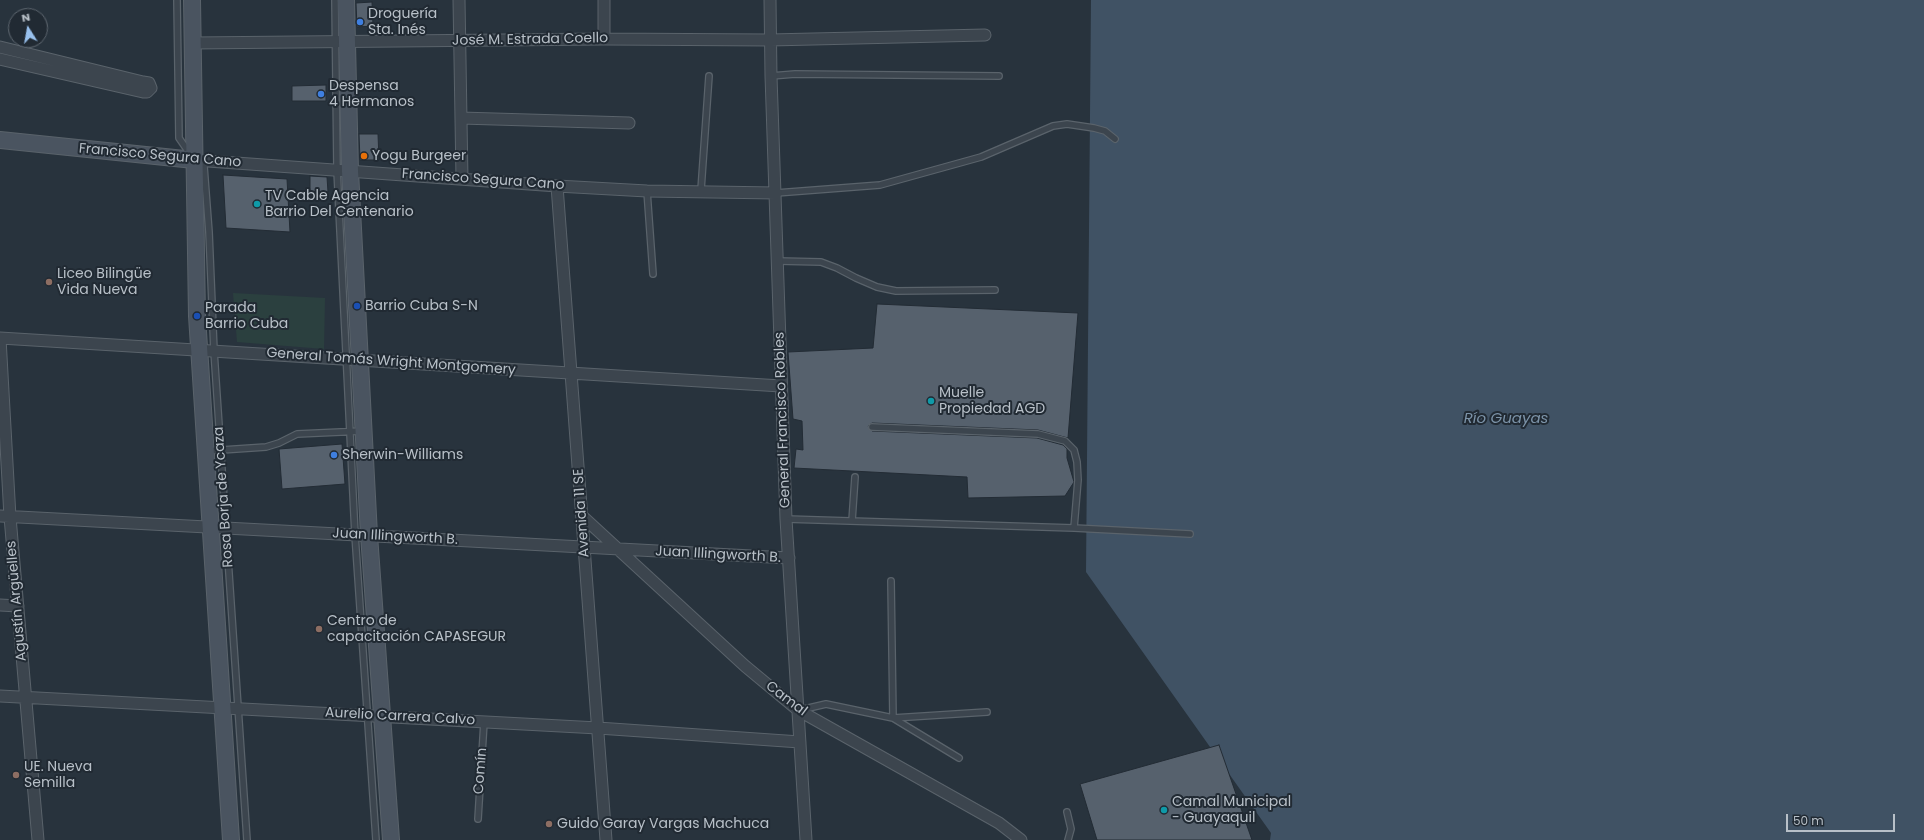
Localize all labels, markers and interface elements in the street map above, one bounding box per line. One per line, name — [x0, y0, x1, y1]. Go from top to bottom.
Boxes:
place label: Droguería Sta. Inés — [368, 6, 437, 38]
north arrow — [8, 8, 48, 48]
text: N — [20, 9, 31, 26]
marker: Droguería Sta. Inés — [355, 17, 365, 27]
street label: José M. Estrada Coello — [452, 30, 608, 50]
place label: Despensa 4 Hermanos — [329, 78, 414, 110]
marker: Despensa 4 Hermanos — [316, 89, 326, 99]
street label: Francisco Segura Cano — [78, 141, 242, 171]
place label: Yogu Burgeer — [372, 148, 466, 164]
marker: Yogu Burgeer — [359, 151, 369, 161]
street label: Francisco Segura Cano — [401, 166, 565, 194]
place label: TV Cable Agencia Barrio Del Centenario — [265, 188, 414, 220]
marker: TV Cable Agencia Barrio Del Centenario — [252, 199, 262, 209]
place label: Liceo Bilingüe Vida Nueva — [57, 266, 151, 298]
marker: Liceo Bilingüe Vida Nueva — [44, 277, 54, 287]
place label: Barrio Cuba S-N — [365, 298, 478, 314]
place label: Parada Barrio Cuba — [205, 300, 288, 332]
marker: Barrio Cuba S-N — [352, 301, 362, 311]
marker: Parada Barrio Cuba — [192, 311, 202, 321]
street label: General Francisco Robles — [772, 331, 794, 509]
street label: General Tomás Wright Montgomery — [266, 345, 516, 379]
place label: Muelle Propiedad AGD — [939, 385, 1045, 418]
marker: Muelle Propiedad AGD — [926, 396, 936, 406]
water label: Río Guayas — [1464, 410, 1548, 428]
street label: Rosa Borja de Ycaza — [211, 426, 237, 568]
place label: Sherwin-Williams — [342, 447, 463, 463]
marker: Sherwin-Williams — [329, 450, 339, 460]
street label: Avenida 11 SE — [571, 468, 593, 558]
street label: Juan Illingworth B. — [332, 525, 458, 549]
street label: Agustín Argüelles — [3, 540, 31, 662]
street label: Juan Illingworth B. — [655, 543, 781, 567]
place label: Centro de capacitación CAPASEGUR — [327, 613, 506, 646]
marker: Centro de capacitación CAPASEGUR — [314, 624, 324, 634]
street label: Camal — [762, 678, 810, 720]
street label: Aurelio Carrera Calvo — [325, 705, 475, 729]
street label: Comín — [471, 747, 491, 795]
place label: UE. Nueva Semilla — [24, 759, 92, 792]
marker: UE. Nueva Semilla — [11, 770, 21, 780]
place label: Camal Municipal - Guayaquil — [1172, 794, 1291, 826]
marker: Camal Municipal - Guayaquil — [1159, 805, 1169, 815]
scale bar — [1788, 806, 1897, 832]
text: 50 m — [1793, 812, 1824, 829]
place label: Guido Garay Vargas Machuca — [557, 816, 769, 832]
marker: Guido Garay Vargas Machuca — [544, 819, 554, 829]

